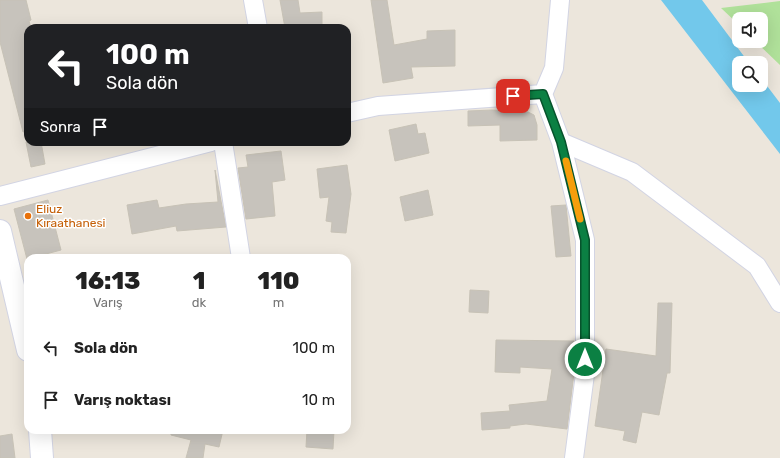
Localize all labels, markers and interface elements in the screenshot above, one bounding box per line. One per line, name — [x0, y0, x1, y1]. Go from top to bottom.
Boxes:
map controls — [732, 12, 768, 92]
button: sound — [732, 12, 768, 48]
text: 100 m — [106, 38, 190, 71]
icon: left — [40, 40, 92, 92]
button: search — [732, 56, 768, 92]
text: Sola dön — [106, 72, 178, 94]
pin — [496, 79, 530, 113]
icon: arrive — [502, 85, 524, 107]
icon: arrive — [89, 116, 111, 138]
text: Sonra — [40, 118, 81, 136]
place label: Eliuz Kıraathanesi — [36, 202, 106, 230]
marker: Eliuz Kıraathanesi — [23, 211, 33, 221]
text: 16:13 — [75, 267, 141, 295]
text: 1 — [193, 267, 205, 295]
text: 110 — [258, 267, 300, 295]
text: Varış — [93, 295, 123, 310]
text: dk — [192, 295, 206, 310]
text: m — [273, 295, 284, 310]
icon: left — [40, 337, 62, 359]
position arrow — [564, 338, 606, 380]
text: Sola dön — [74, 339, 138, 357]
text: 100 m — [293, 339, 335, 357]
icon: arrive — [40, 389, 62, 411]
text: Varış noktası — [74, 391, 171, 409]
text: 10 m — [302, 391, 335, 409]

